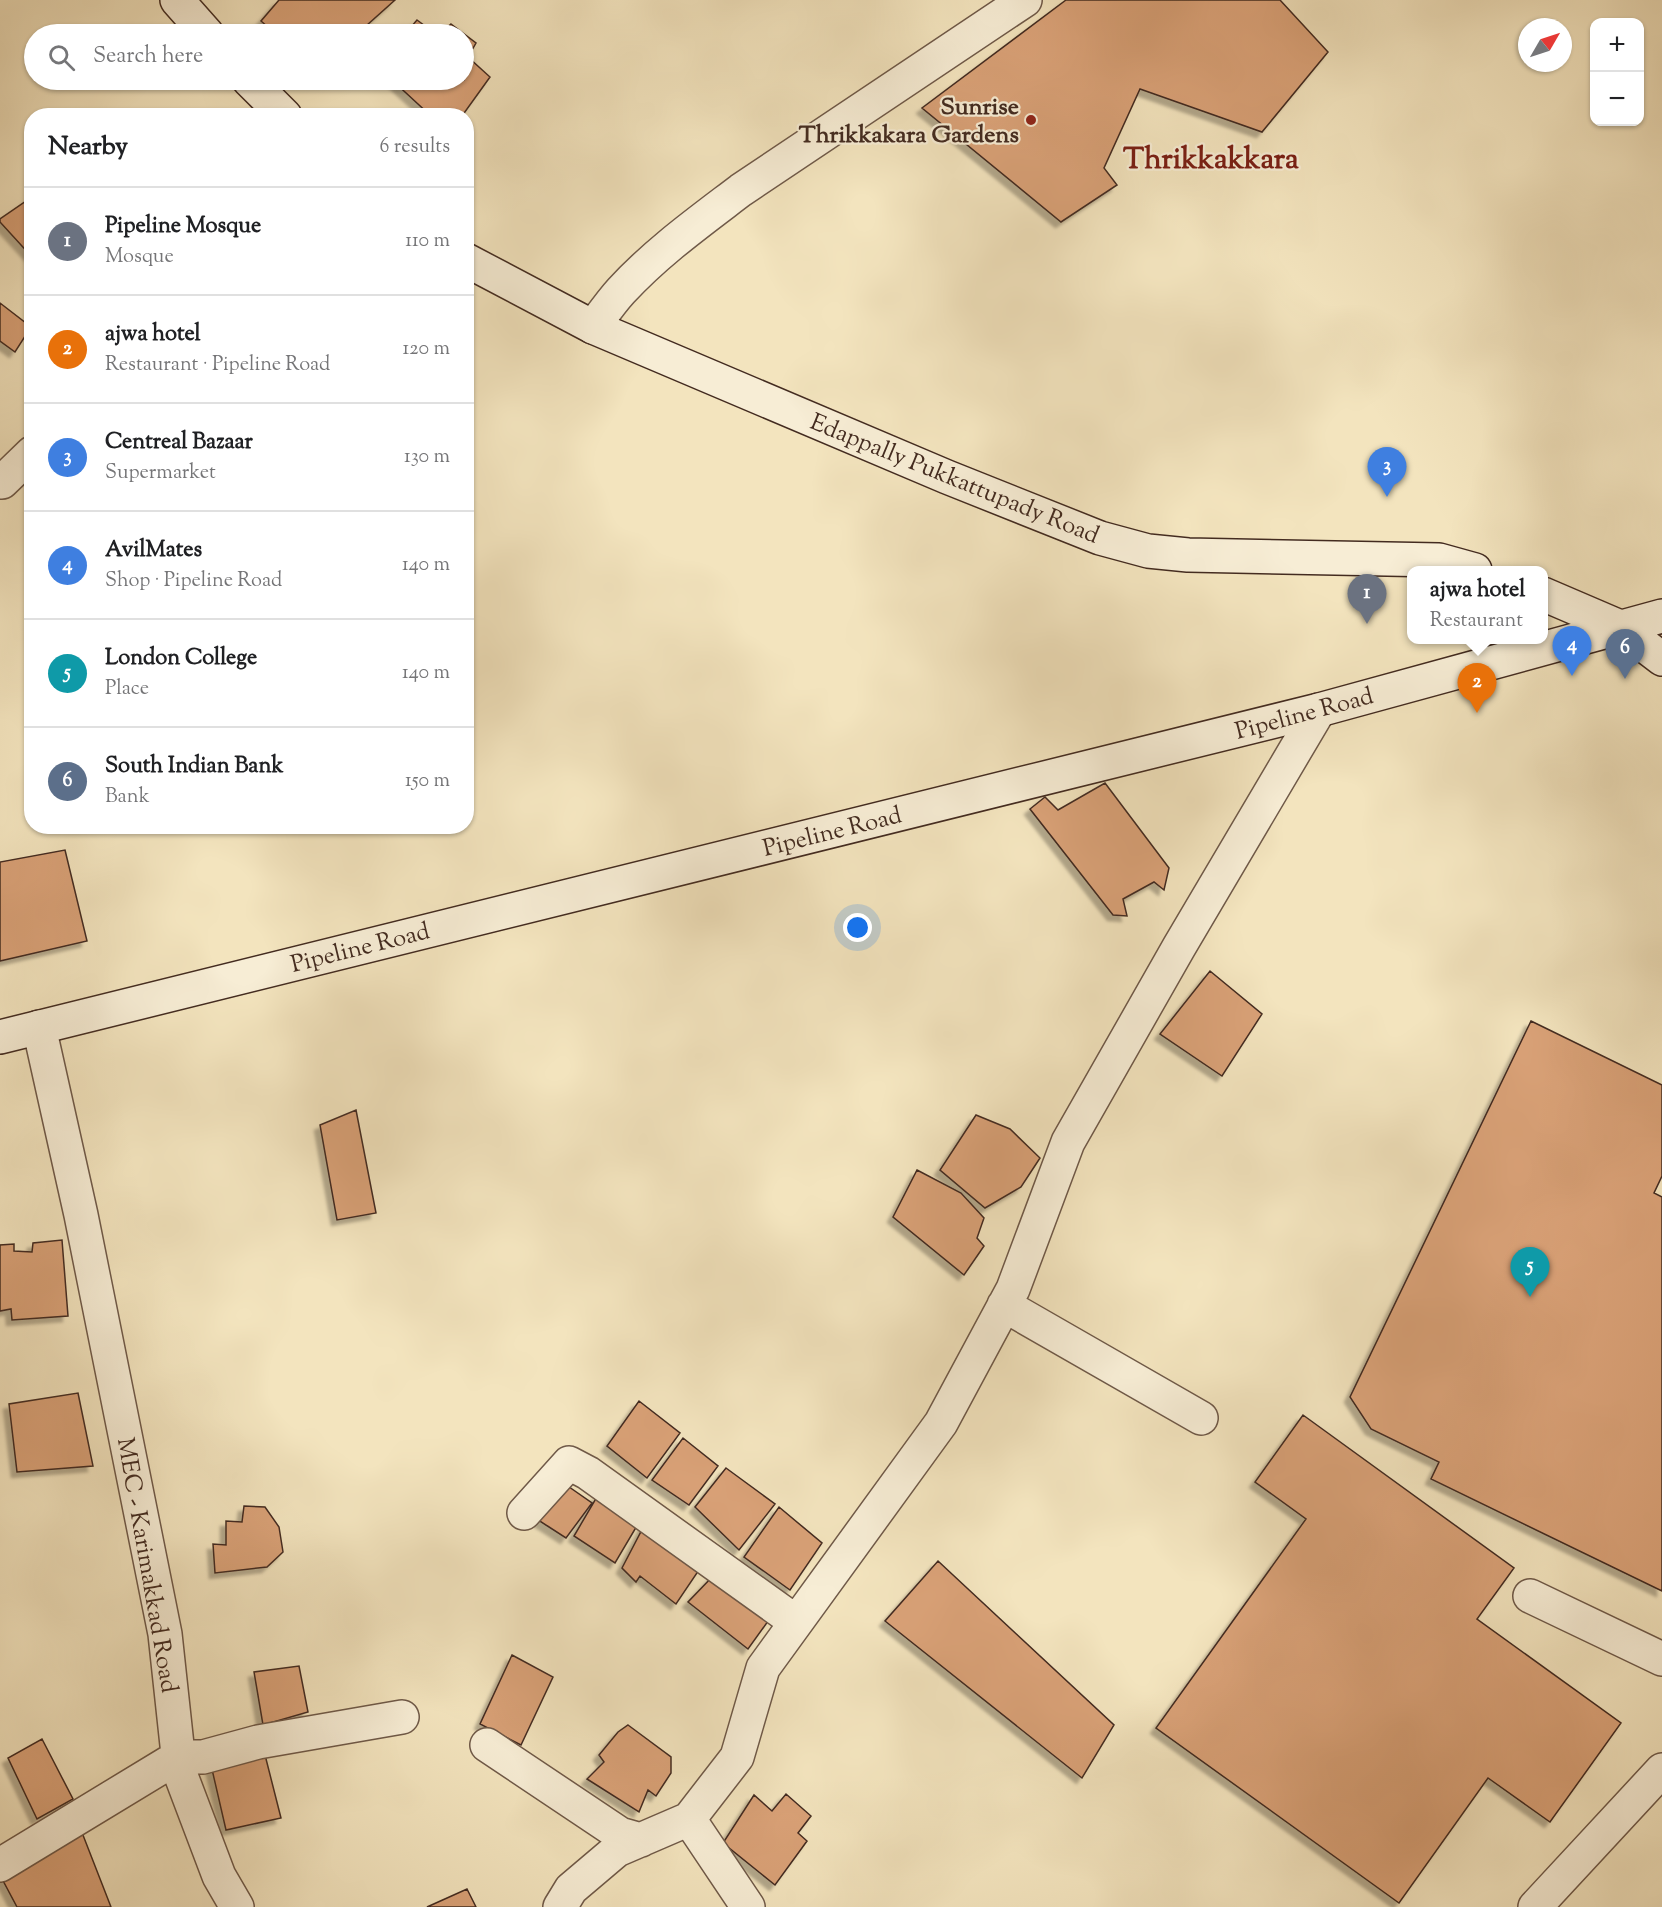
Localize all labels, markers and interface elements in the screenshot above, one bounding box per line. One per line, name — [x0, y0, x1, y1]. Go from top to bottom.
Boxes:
north arrow — [1518, 18, 1572, 72]
map controls — [1590, 18, 1644, 126]
button: + — [1590, 18, 1644, 72]
search box — [24, 24, 474, 90]
icon: search — [45, 41, 78, 74]
text: Search here — [93, 41, 203, 73]
button: − — [1590, 72, 1644, 126]
place label: Sunrise Thrikkakara Gardens — [799, 91, 1019, 153]
marker: Sunrise Thrikkakara Gardens — [1024, 113, 1038, 127]
text: Nearby — [48, 129, 128, 166]
text: 6 results — [380, 133, 450, 162]
district label: Thrikkakkara — [1123, 139, 1299, 182]
text: Pipeline Mosque — [105, 211, 261, 243]
text: 1 — [64, 227, 71, 256]
text: 110 m — [405, 227, 450, 256]
text: Mosque — [105, 243, 174, 272]
text: ajwa hotel — [105, 319, 201, 351]
text: 2 — [63, 335, 72, 364]
text: 120 m — [402, 335, 450, 364]
text: Restaurant · Pipeline Road — [105, 351, 330, 380]
street label: Edappally Pukkattupady Road — [805, 406, 1104, 554]
text: Centreal Bazaar — [105, 427, 253, 459]
text: 3 — [63, 443, 72, 472]
text: 130 m — [404, 443, 450, 472]
pin: 3 — [1368, 448, 1406, 497]
text: Supermarket — [105, 459, 216, 488]
text: AvilMates — [105, 535, 202, 567]
text: 4 — [62, 551, 73, 580]
text: 140 m — [402, 551, 450, 580]
popup — [1407, 566, 1548, 644]
text: Shop · Pipeline Road — [105, 567, 282, 596]
pin: 1 — [1348, 574, 1386, 624]
text: ajwa hotel — [1430, 575, 1525, 607]
text: Restaurant — [1430, 607, 1523, 636]
pin: 4 — [1552, 626, 1592, 676]
pin: 6 — [1606, 630, 1644, 679]
text: London College — [105, 643, 257, 675]
text: 5 — [64, 659, 71, 688]
text: 140 m — [402, 659, 450, 688]
pin: 2 — [1458, 664, 1496, 713]
text: Place — [105, 675, 149, 704]
street label: Pipeline Road — [1232, 680, 1378, 750]
text: South Indian Bank — [105, 751, 283, 783]
text: 6 — [63, 767, 72, 796]
text: 150 m — [405, 767, 450, 796]
text: Bank — [105, 783, 150, 812]
street label: Pipeline Road — [759, 799, 906, 867]
your location — [843, 913, 872, 942]
street label: Pipeline Road — [287, 915, 434, 983]
pin: 5 — [1510, 1248, 1550, 1297]
street label: MEC - Karimakkad Road — [107, 1435, 185, 1696]

